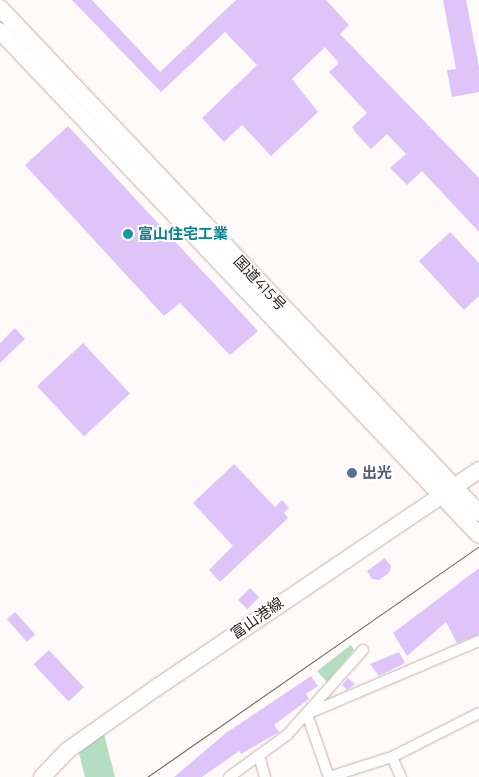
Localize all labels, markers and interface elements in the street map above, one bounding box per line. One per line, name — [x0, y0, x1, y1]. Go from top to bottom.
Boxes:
place label: 富山住宅工業 — [138, 225, 228, 243]
marker: 富山住宅工業 — [122, 228, 134, 240]
street label: 国道415号 — [230, 252, 290, 314]
place label: 出光 — [362, 464, 392, 482]
marker: 出光 — [346, 467, 358, 479]
street label: 富山港線 — [227, 593, 287, 643]

